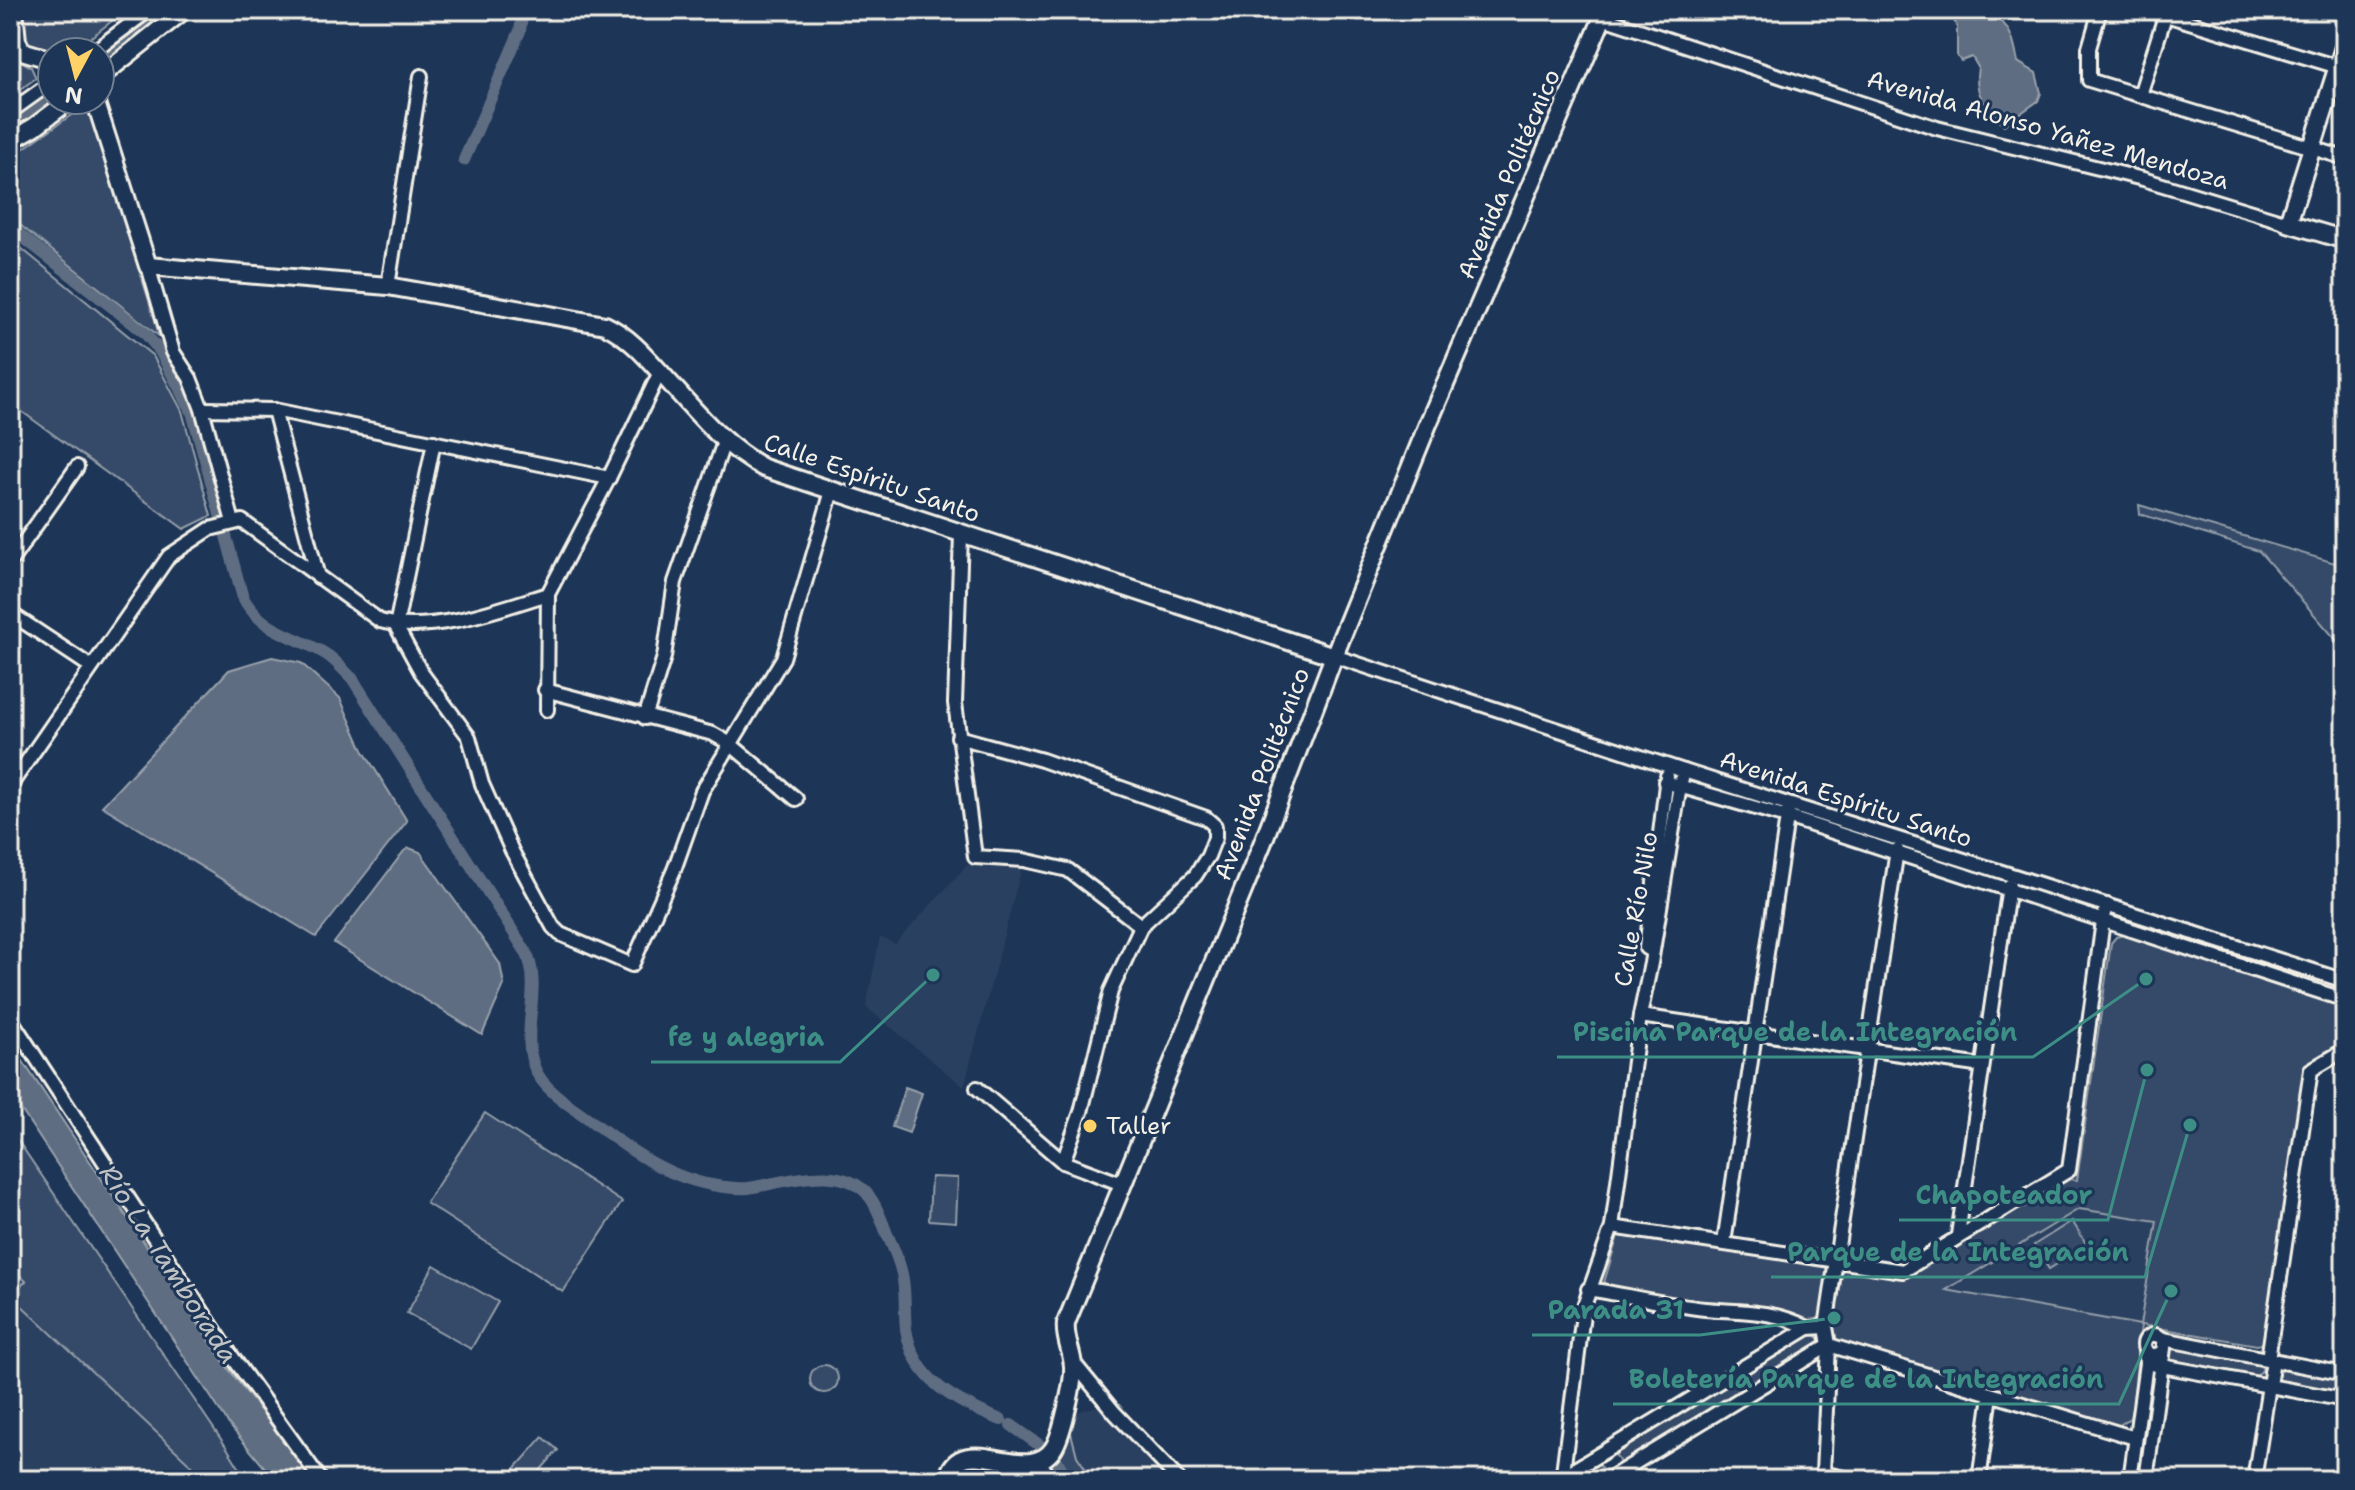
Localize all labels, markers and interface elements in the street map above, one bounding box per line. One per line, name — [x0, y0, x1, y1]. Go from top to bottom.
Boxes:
north arrow — [36, 36, 116, 116]
street label: Avenida Alonso Yañez Mendoza — [1863, 63, 2233, 197]
street label: Avenida Politécnico — [1450, 64, 1568, 284]
text: N — [63, 80, 84, 111]
street label: Calle Espíritu Santo — [760, 426, 984, 530]
street label: Avenida Politécnico — [1207, 663, 1317, 885]
street label: Avenida Espíritu Santo — [1716, 743, 1976, 855]
street label: Calle Río Nilo — [1607, 829, 1665, 989]
callout: Piscina Parque de la Integración — [1557, 1007, 2033, 1057]
callout: fe y alegria — [651, 1012, 840, 1062]
text: Piscina Parque de la Integración — [1573, 1014, 2017, 1049]
text: fe y alegria — [668, 1019, 825, 1054]
place label: Taller — [1106, 1110, 1171, 1142]
marker: Taller — [1081, 1117, 1099, 1135]
water label: Río La Tamborada — [92, 1157, 247, 1370]
callout: Chapoteador — [1899, 1170, 2108, 1220]
text: Chapoteador — [1915, 1177, 2093, 1212]
callout: Parque de la Integración — [1771, 1227, 2145, 1277]
text: Parque de la Integración — [1787, 1234, 2129, 1269]
callout: Parada 31 — [1532, 1285, 1700, 1335]
text: Parada 31 — [1548, 1292, 1684, 1327]
callout: Boletería Parque de la Integración — [1613, 1354, 2119, 1404]
text: Boletería Parque de la Integración — [1629, 1361, 2103, 1396]

